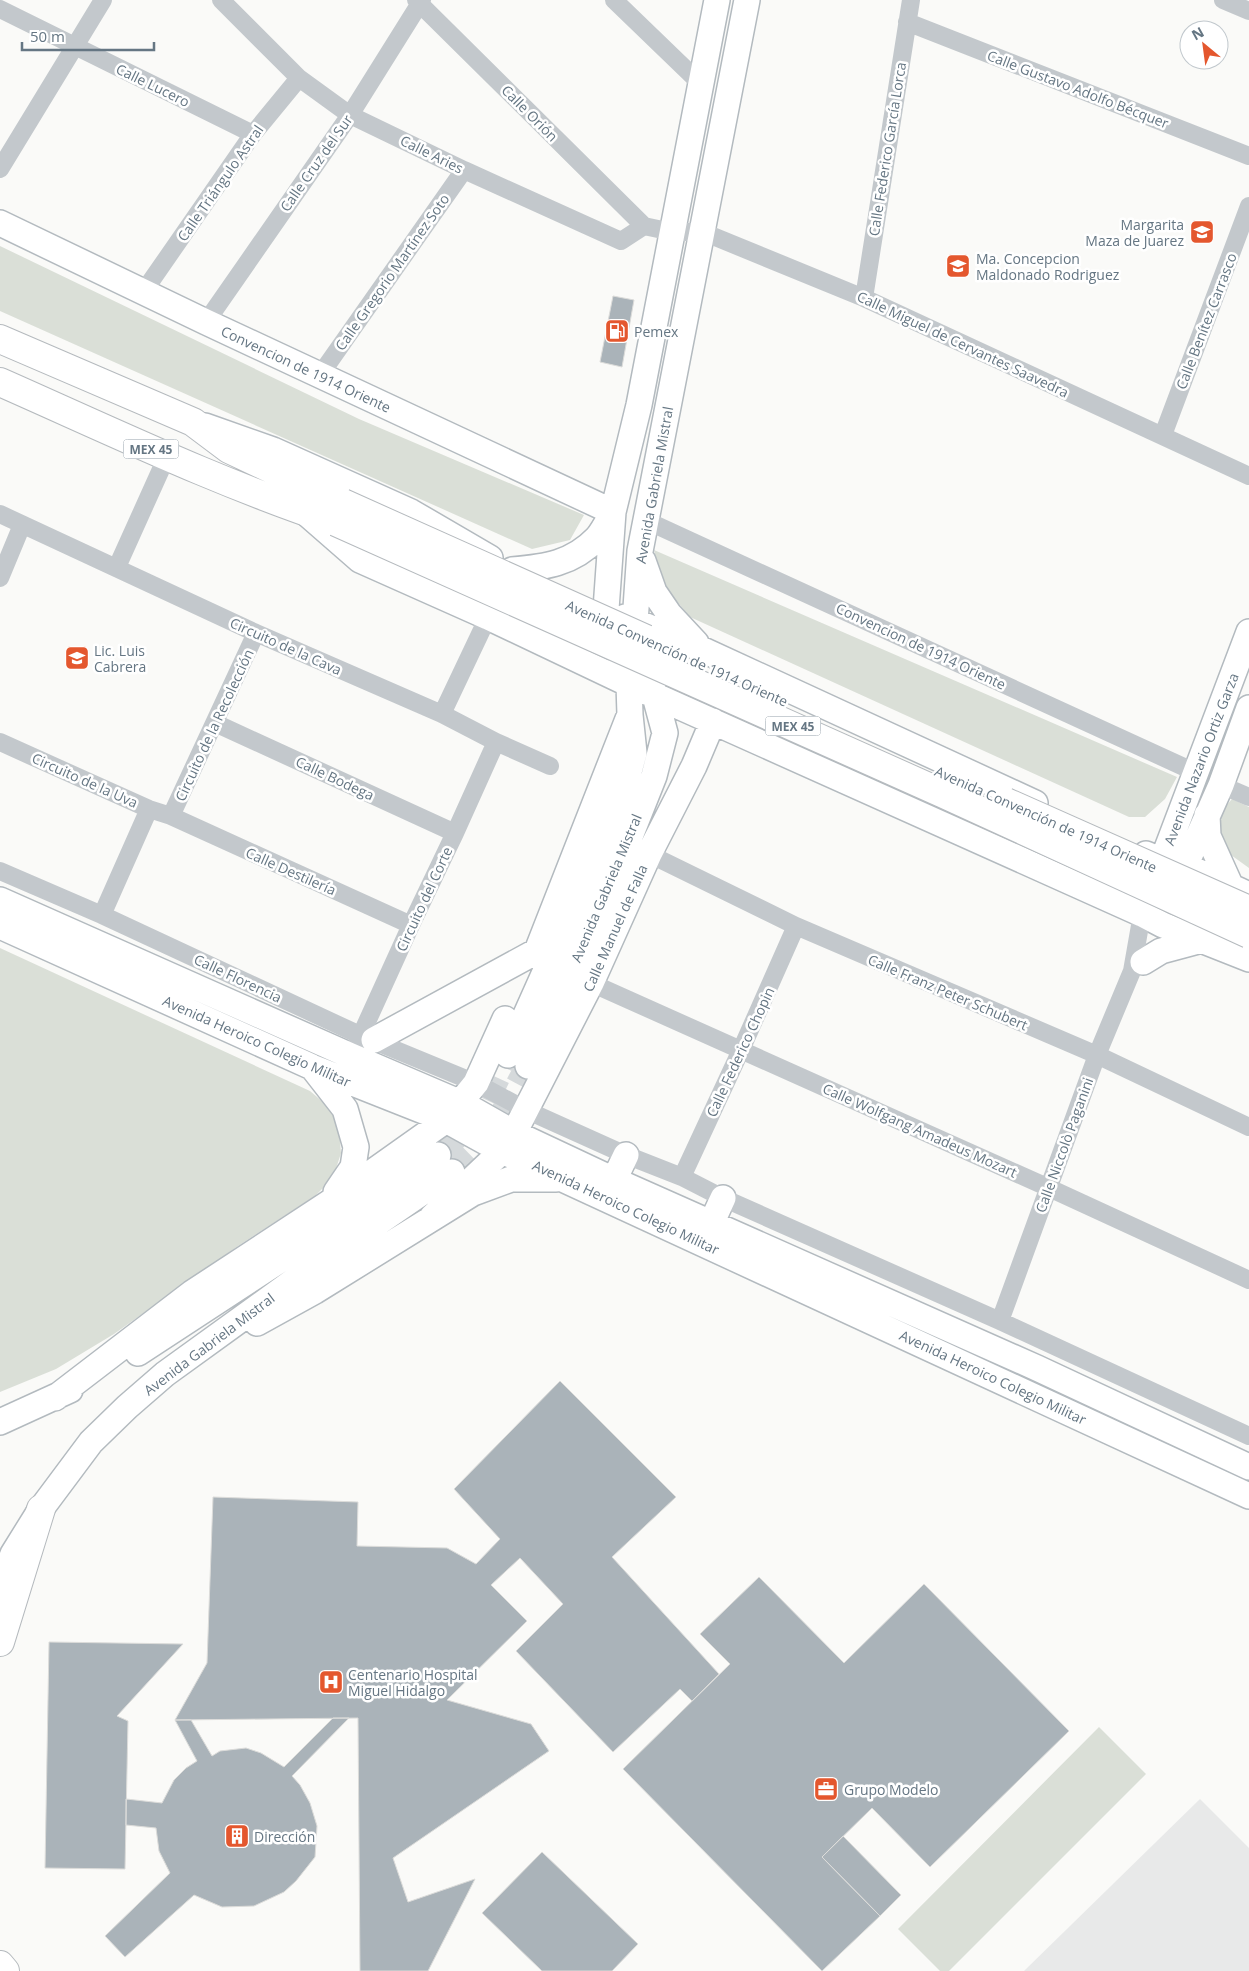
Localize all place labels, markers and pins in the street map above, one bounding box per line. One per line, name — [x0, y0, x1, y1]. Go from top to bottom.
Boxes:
place label: Margarita Maza de Juarez — [1085, 215, 1184, 250]
school or university icon: Margarita Maza de Juarez — [1189, 219, 1215, 245]
place label: Ma. Concepcion Maldonado Rodriguez — [976, 249, 1120, 284]
school or university icon: Ma. Concepcion Maldonado Rodriguez — [945, 253, 971, 279]
fuel station icon: Pemex — [604, 318, 630, 344]
place label: Pemex — [634, 322, 679, 341]
place label: Lic. Luis Cabrera — [94, 641, 146, 676]
school or university icon: Lic. Luis Cabrera — [64, 645, 90, 671]
place label: Centenario Hospital Miguel Hidalgo — [348, 1665, 478, 1700]
hospital icon: Centenario Hospital Miguel Hidalgo — [318, 1669, 344, 1695]
office icon: Grupo Modelo — [813, 1776, 839, 1802]
place label: Grupo Modelo — [844, 1780, 939, 1799]
building icon: Dirección — [224, 1823, 250, 1849]
place label: Dirección — [254, 1827, 315, 1846]

